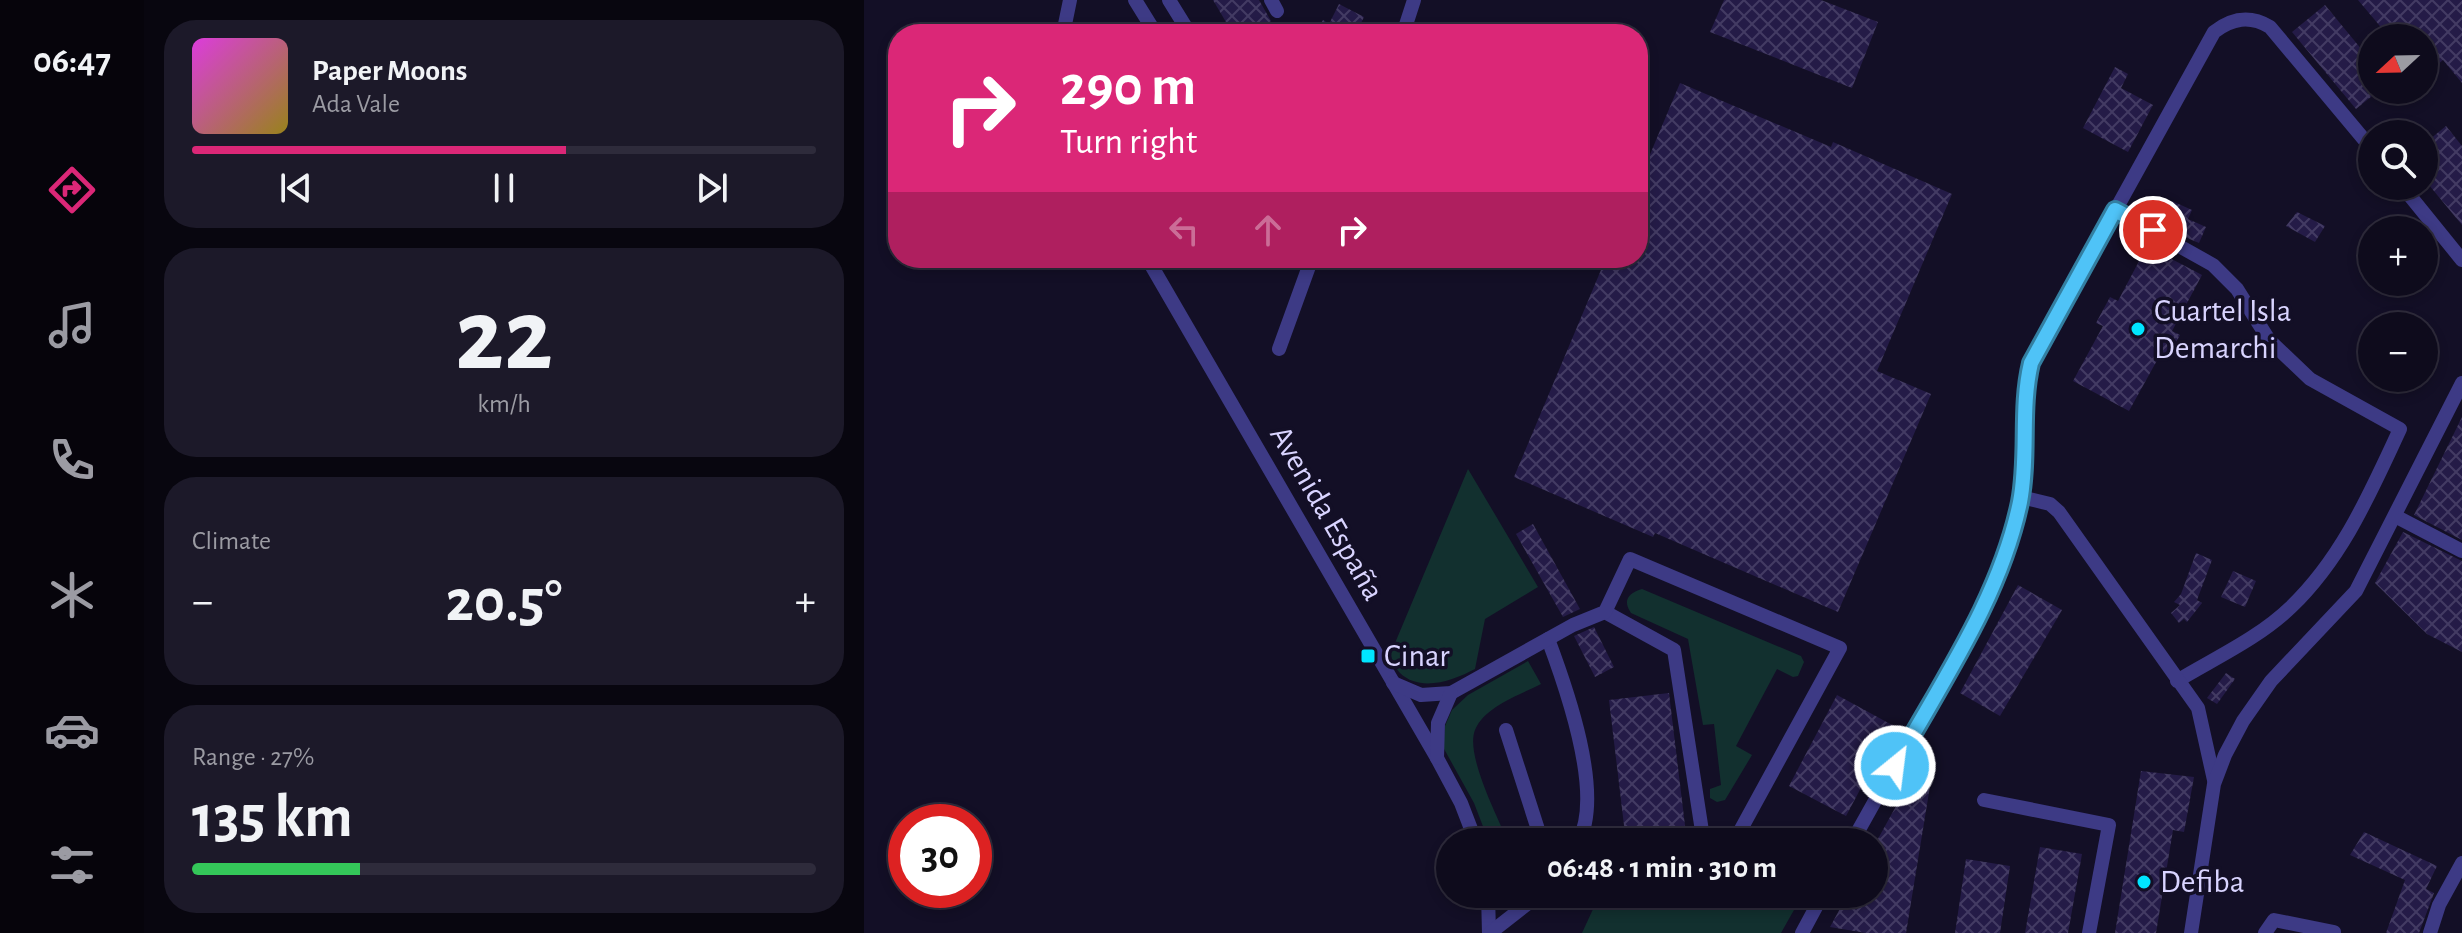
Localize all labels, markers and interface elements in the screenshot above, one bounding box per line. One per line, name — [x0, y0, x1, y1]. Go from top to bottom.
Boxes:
north arrow — [2358, 24, 2438, 104]
map controls — [2358, 24, 2438, 392]
text: 06:47 — [33, 43, 111, 79]
text: Paper Moons — [312, 56, 467, 86]
icon: right — [928, 56, 1032, 160]
text: 290 m — [1060, 59, 1196, 115]
text: Ada Vale — [312, 91, 400, 117]
button: search — [2358, 120, 2438, 200]
text: Turn right — [1060, 124, 1197, 160]
icon: directions — [44, 162, 100, 218]
icon: previous — [274, 166, 318, 210]
icon: pause — [482, 166, 526, 210]
icon: next — [690, 166, 734, 210]
pin — [2119, 196, 2187, 264]
icon: left — [1162, 208, 1206, 252]
icon: ahead — [1246, 208, 1290, 252]
icon: right — [1330, 208, 1374, 252]
icon: arrive — [2131, 208, 2175, 252]
button: + — [2358, 216, 2438, 296]
text: 22 — [455, 285, 553, 389]
place label: Cuartel Isla Demarchi — [2154, 295, 2292, 364]
icon: music — [44, 297, 100, 353]
button: − — [2358, 312, 2438, 392]
marker: Cuartel Isla Demarchi — [2129, 320, 2147, 338]
text: km/h — [477, 391, 531, 417]
street label: Avenida España — [1264, 420, 1390, 606]
icon: phone — [44, 432, 100, 488]
text: Climate — [192, 528, 271, 554]
icon: climate — [44, 567, 100, 623]
text: 20.5° — [446, 572, 562, 632]
text: − — [192, 580, 213, 624]
text: + — [795, 580, 816, 624]
place label: Cinar — [1384, 640, 1450, 672]
marker: Cinar — [1359, 647, 1377, 665]
icon: car — [44, 702, 100, 758]
position arrow — [1853, 724, 1937, 808]
text: Range · 27% — [192, 744, 314, 770]
text: 135 km — [192, 788, 353, 848]
speed limit sign: 30 — [888, 804, 992, 908]
icon: filters — [44, 837, 100, 893]
text: 06:48 · 1 min · 310 m — [1547, 853, 1777, 883]
place label: Defiba — [2160, 866, 2244, 898]
marker: Defiba — [2135, 873, 2153, 891]

